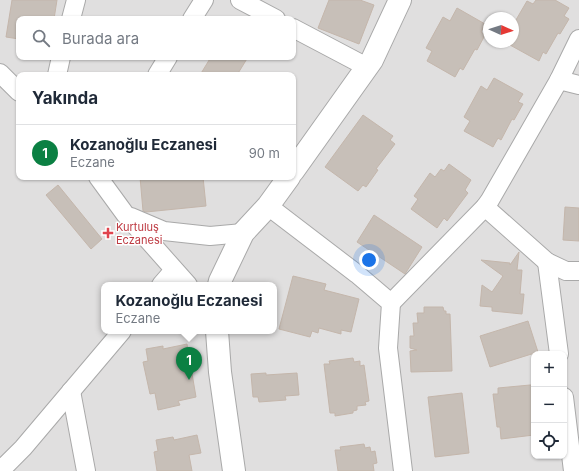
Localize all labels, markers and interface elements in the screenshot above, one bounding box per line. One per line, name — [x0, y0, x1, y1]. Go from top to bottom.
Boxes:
north arrow — [483, 12, 519, 48]
search box — [16, 16, 296, 60]
icon: search — [30, 27, 52, 49]
text: Burada ara — [62, 29, 139, 48]
text: Yakında — [32, 88, 98, 108]
text: Kozanoğlu Eczanesi — [70, 135, 217, 154]
text: 1 — [42, 145, 48, 161]
text: 90 m — [249, 145, 280, 161]
text: Eczane — [70, 154, 115, 170]
place label: Kurtuluş Eczanesi — [116, 220, 162, 247]
marker: Kurtuluş Eczanesi — [103, 228, 113, 238]
your location — [359, 250, 379, 270]
popup — [101, 282, 277, 334]
text: Kozanoğlu Eczanesi — [115, 291, 263, 310]
text: Eczane — [115, 310, 160, 326]
pin: 1 — [176, 347, 202, 380]
map controls — [531, 351, 567, 459]
button: + — [531, 351, 567, 387]
button: − — [531, 387, 567, 423]
button: locate — [531, 423, 567, 459]

